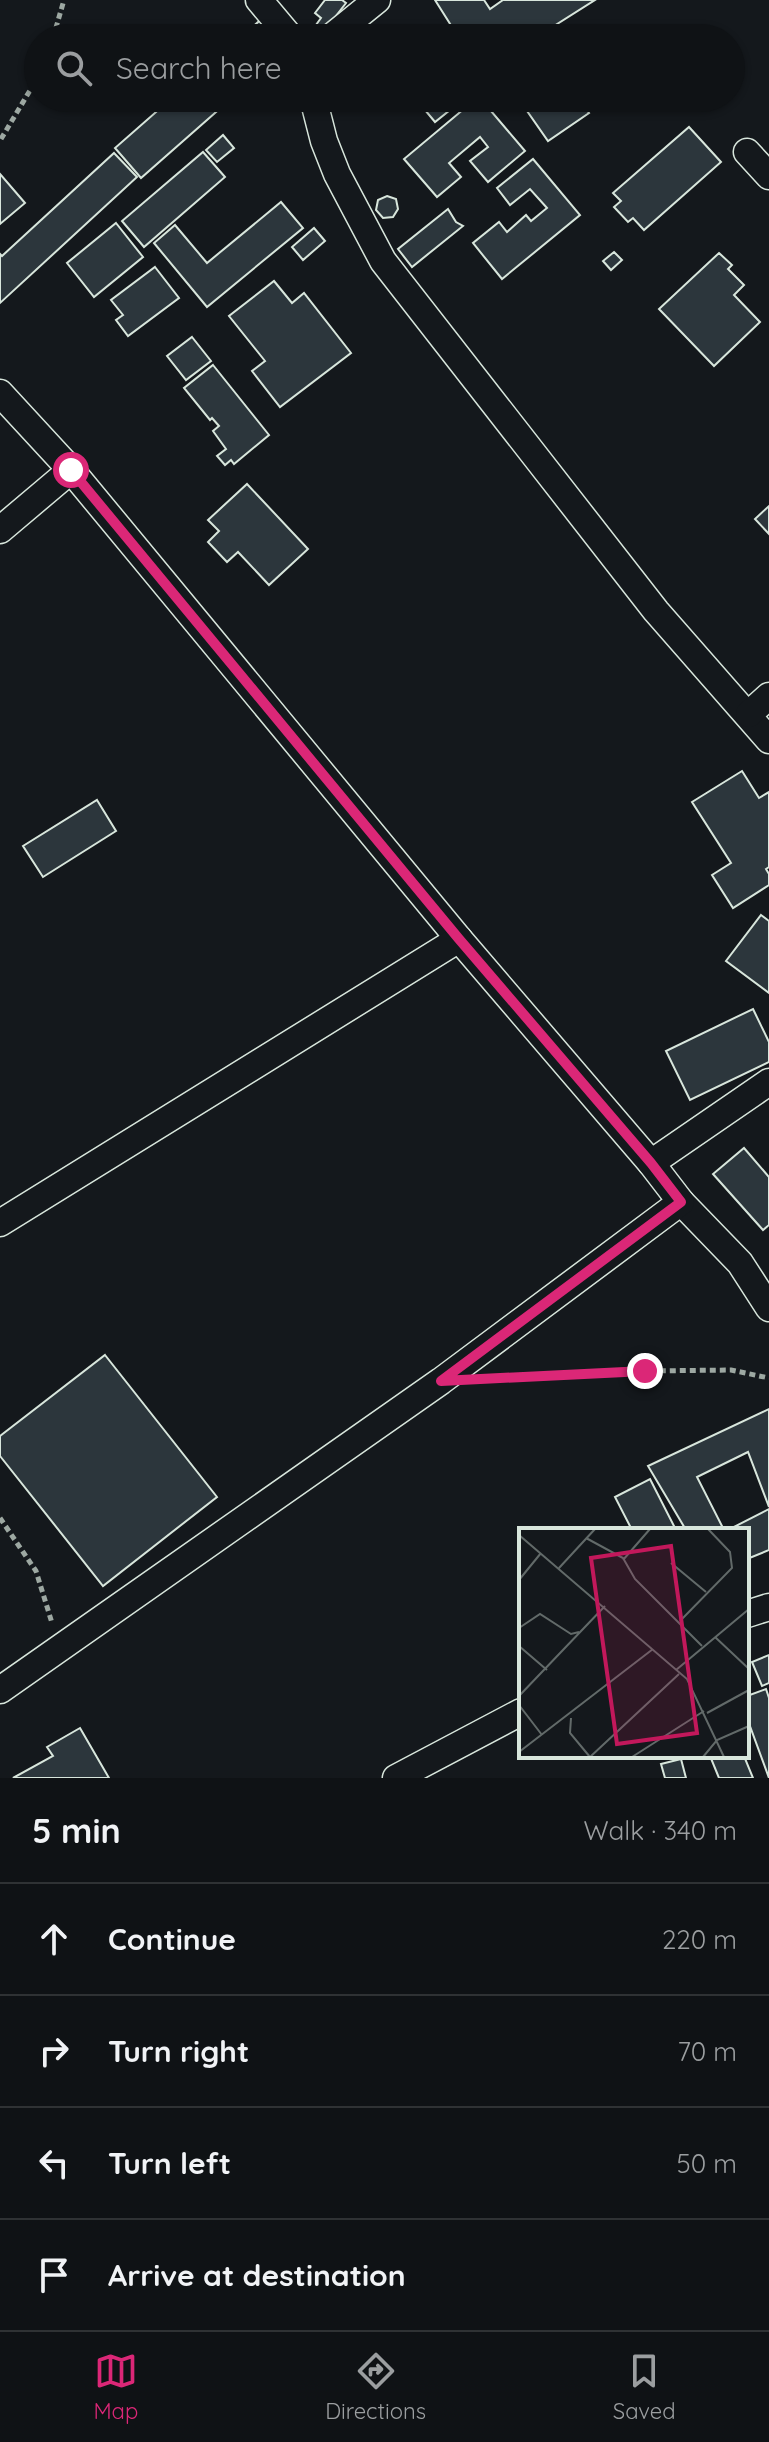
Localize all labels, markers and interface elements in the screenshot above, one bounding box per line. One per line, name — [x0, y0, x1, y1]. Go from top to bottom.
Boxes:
search box — [24, 24, 745, 112]
icon: search — [52, 46, 96, 90]
text: Search here — [116, 49, 282, 87]
route start — [53, 452, 89, 488]
route end — [627, 1353, 663, 1389]
inset map — [519, 1528, 749, 1758]
text: 5 min — [32, 1809, 121, 1852]
text: Walk · 340 m — [584, 1814, 737, 1847]
icon: ahead — [32, 1917, 76, 1961]
text: Continue — [108, 1920, 236, 1958]
text: 220 m — [662, 1923, 737, 1956]
icon: right — [32, 2029, 76, 2073]
text: Turn right — [108, 2032, 249, 2070]
text: 70 m — [677, 2035, 737, 2068]
icon: left — [32, 2141, 76, 2185]
text: Turn left — [108, 2144, 231, 2182]
text: 50 m — [677, 2147, 737, 2180]
icon: arrive — [32, 2253, 76, 2297]
text: Arrive at destination — [108, 2256, 406, 2294]
tab: Map — [93, 2349, 138, 2425]
tab: Directions — [325, 2349, 426, 2425]
tab: Saved — [613, 2349, 676, 2425]

